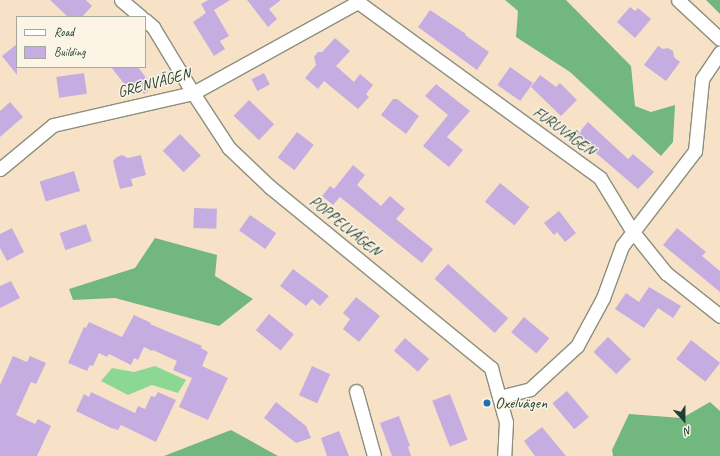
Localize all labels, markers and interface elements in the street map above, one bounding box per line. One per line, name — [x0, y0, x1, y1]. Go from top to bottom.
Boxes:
legend — [16, 16, 146, 68]
text: Road — [54, 24, 74, 40]
text: Building — [54, 44, 86, 60]
street label: GRENVÄGEN — [116, 64, 192, 102]
street label: FURUVÄGEN — [529, 102, 599, 160]
street label: POPPELVÄGEN — [306, 192, 384, 260]
place label: Oxelvägen — [495, 393, 547, 413]
marker: Oxelvägen — [482, 398, 492, 408]
north arrow — [664, 400, 704, 440]
text: N — [683, 423, 694, 439]

